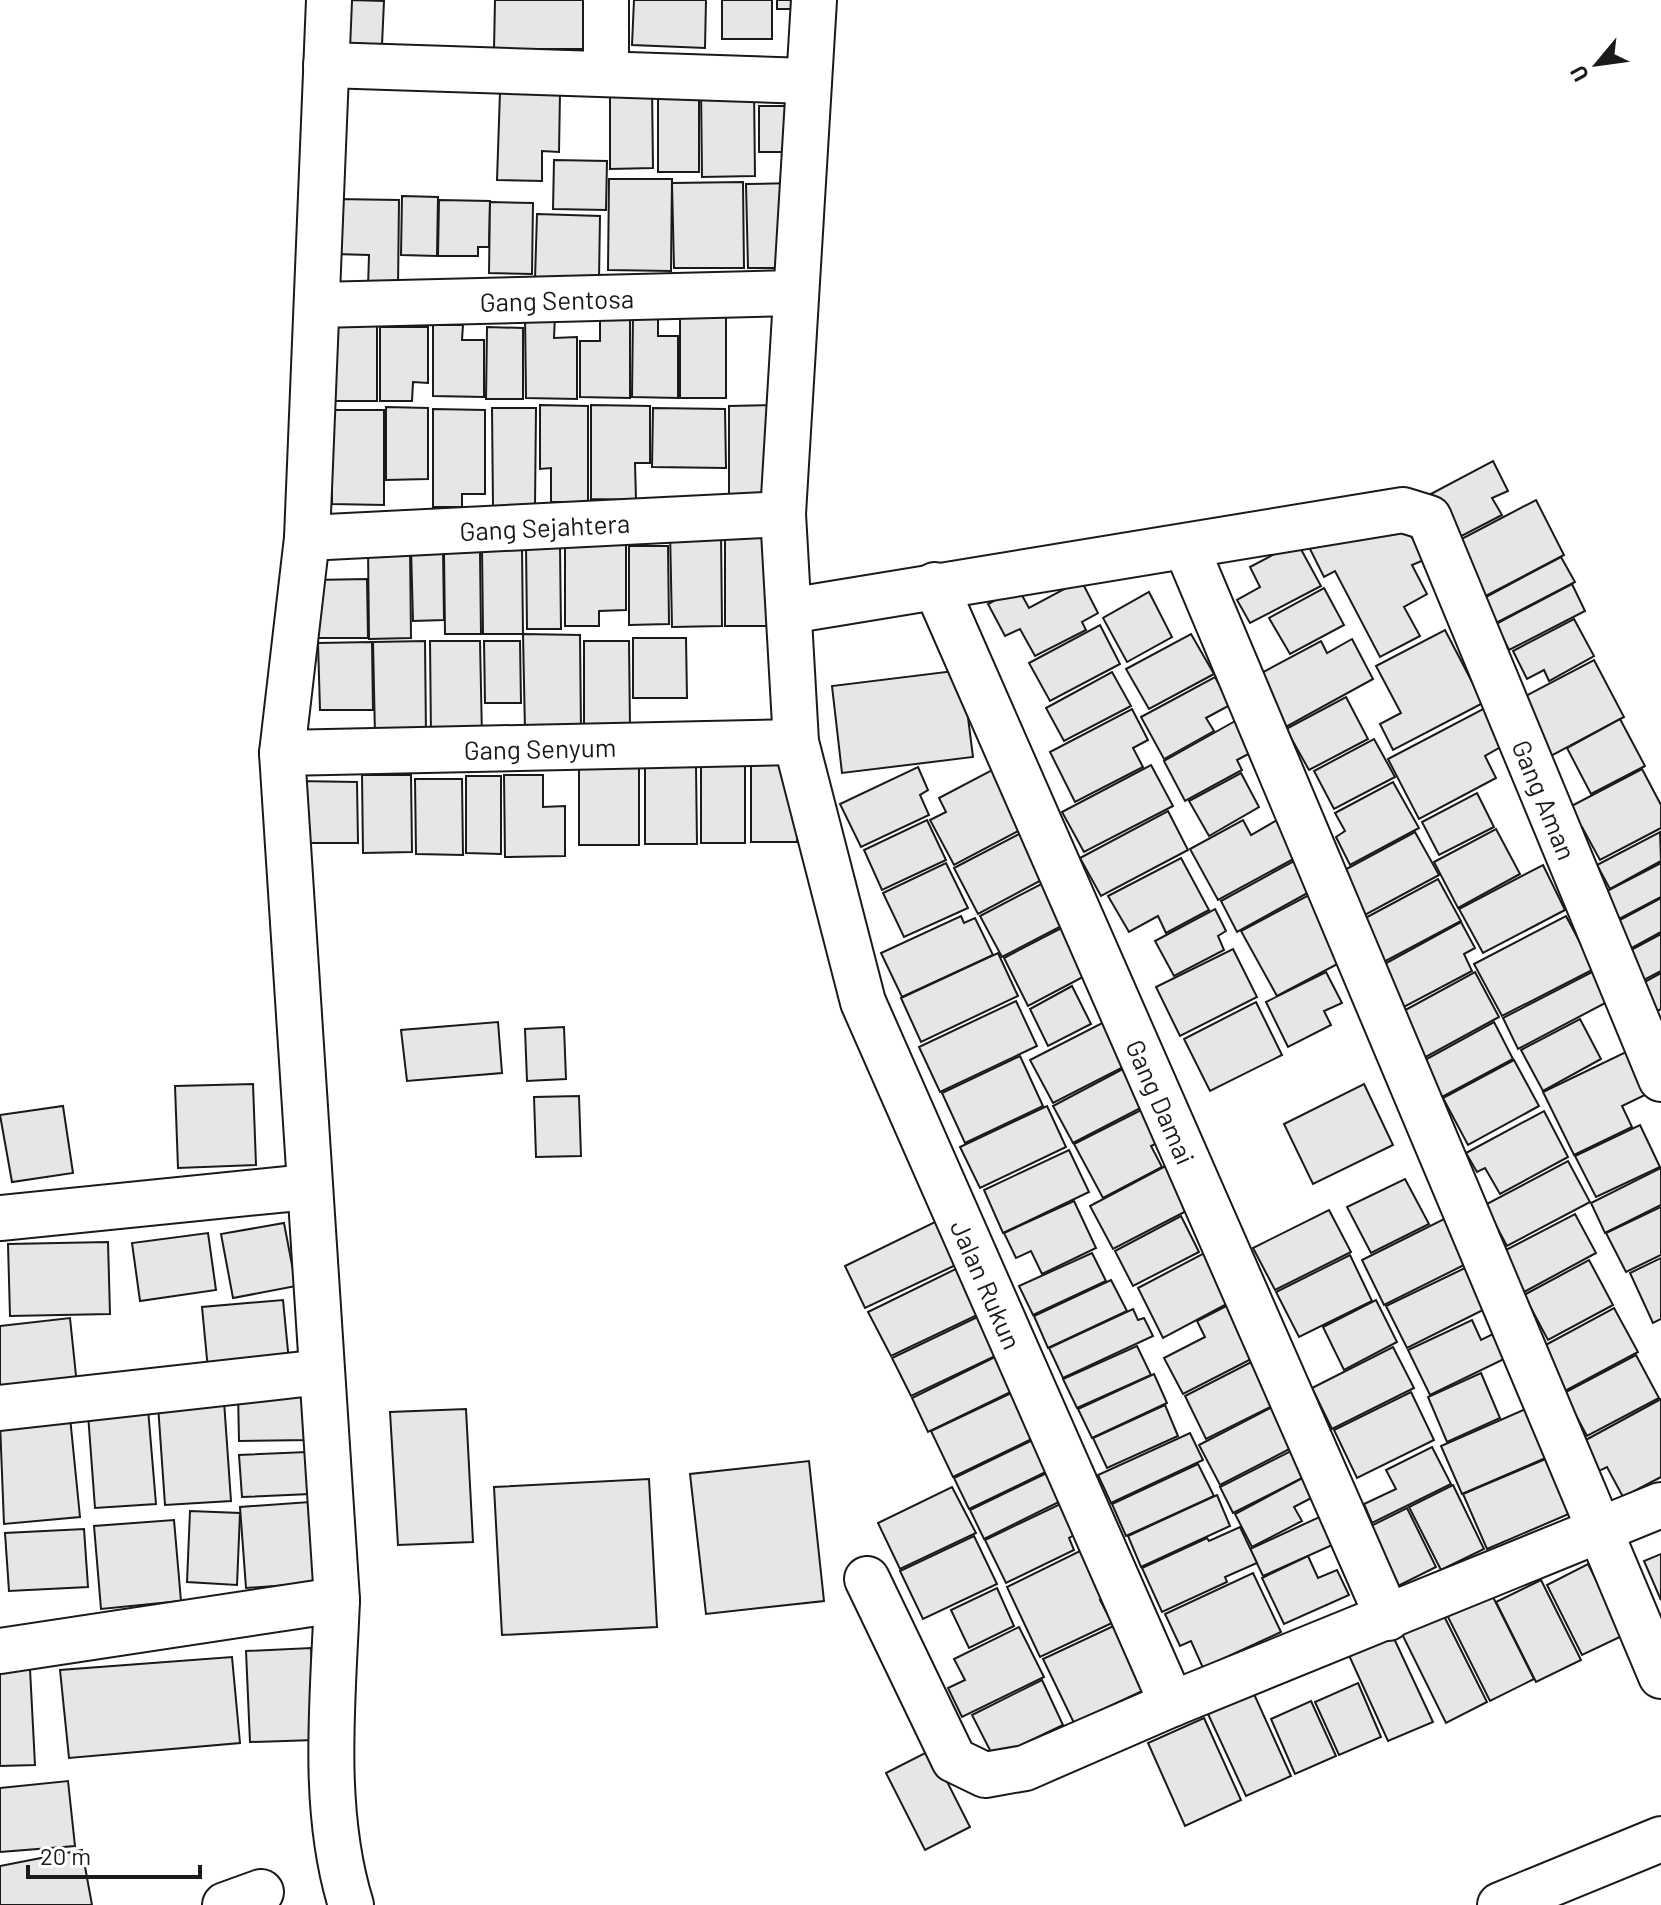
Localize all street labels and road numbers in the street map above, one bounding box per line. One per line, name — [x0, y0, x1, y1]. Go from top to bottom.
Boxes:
street label: Gang Sentosa — [479, 282, 634, 316]
street label: Gang Sejahtera — [459, 506, 631, 546]
street label: Gang Senyum — [463, 730, 616, 765]
street label: Gang Aman — [1507, 735, 1584, 864]
street label: Gang Damai — [1121, 1034, 1202, 1169]
street label: Jalan Rukun — [945, 1215, 1029, 1353]

